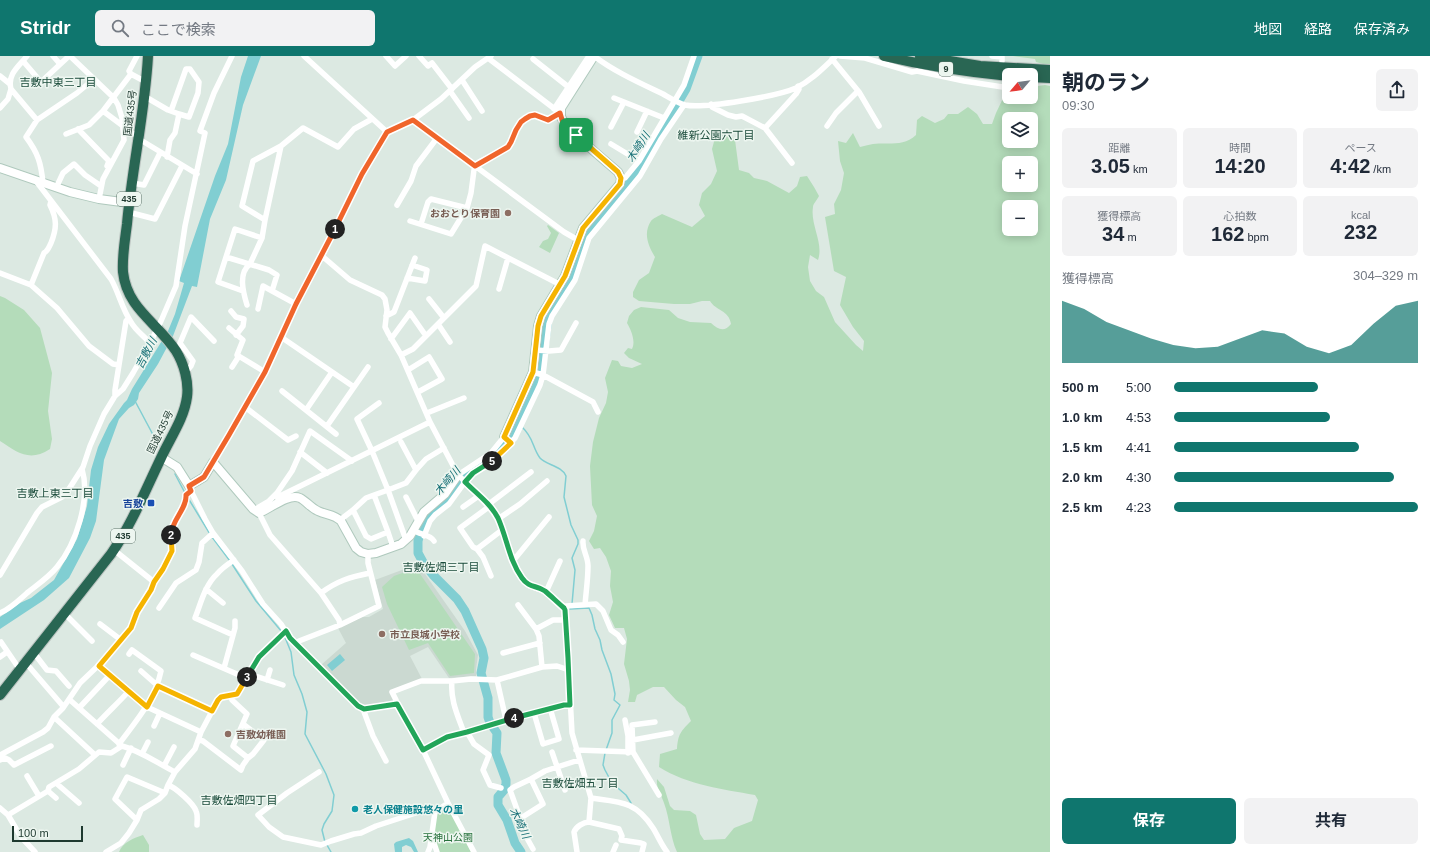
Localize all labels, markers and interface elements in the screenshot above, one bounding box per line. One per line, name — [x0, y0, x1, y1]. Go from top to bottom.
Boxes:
search box — [95, 10, 375, 46]
text: Stridr — [20, 17, 71, 38]
icon: search — [109, 17, 131, 39]
text: ここで検索 — [141, 21, 216, 38]
text: 地図 — [1254, 21, 1282, 37]
text: 経路 — [1304, 21, 1332, 37]
text: 保存済み — [1354, 21, 1410, 37]
road number: 9 — [939, 62, 953, 76]
north arrow — [1002, 68, 1038, 104]
map controls — [1002, 68, 1038, 236]
button: share — [1376, 69, 1418, 111]
text: 朝のラン — [1062, 70, 1150, 95]
district label: 吉敷中東三丁目 — [20, 76, 97, 88]
street label: 国道435号 — [122, 89, 138, 137]
text: 09:30 — [1062, 98, 1095, 113]
button: layers — [1002, 112, 1038, 148]
pin — [559, 118, 593, 152]
icon: arrive — [565, 124, 587, 146]
water label: 木崎川 — [624, 129, 653, 164]
district label: 維新公園六丁目 — [678, 129, 755, 141]
text: 距離 — [1108, 142, 1130, 154]
text: 時間 — [1229, 142, 1251, 154]
text: ペース — [1344, 142, 1377, 154]
text: 3.05 — [1091, 155, 1130, 177]
text: 14:20 — [1214, 155, 1266, 177]
text: 4:42 — [1330, 155, 1370, 177]
button: + — [1002, 156, 1038, 192]
text: km — [1130, 163, 1148, 175]
text: /km — [1370, 163, 1391, 175]
road number: 435 — [117, 192, 141, 206]
button: − — [1002, 200, 1038, 236]
place label: おおとり保育園 — [430, 208, 500, 219]
marker: おおとり保育園 — [503, 208, 513, 218]
text: kcal — [1351, 209, 1370, 221]
text: 獲得標高 — [1097, 210, 1141, 222]
text: 心拍数 — [1223, 210, 1256, 222]
pin: 1 — [325, 219, 345, 239]
text: 232 — [1344, 221, 1377, 243]
text: 1 — [332, 223, 338, 235]
text: 34 — [1102, 223, 1124, 245]
text: 162 — [1211, 223, 1244, 245]
text: m — [1124, 231, 1137, 243]
text: bpm — [1244, 231, 1269, 243]
text: 304–329 m — [1353, 268, 1418, 283]
text: 獲得標高 — [1062, 271, 1114, 286]
water label: 吉敷川 — [133, 335, 160, 370]
text: 500 m — [1062, 380, 1099, 395]
text: 5:00 — [1126, 380, 1151, 395]
street label: 国道435号 — [145, 409, 175, 455]
text: 1.0 km — [1062, 410, 1102, 425]
text: 4:53 — [1126, 410, 1151, 425]
text: 1.5 km — [1062, 440, 1102, 455]
text: 4:41 — [1126, 440, 1151, 455]
pin: 5 — [482, 451, 502, 471]
text: 5 — [489, 455, 495, 467]
water label: 木崎川 — [432, 464, 463, 497]
text: 2.0 km — [1062, 470, 1102, 485]
text: 4:30 — [1126, 470, 1151, 485]
district label: 吉敷上東三丁目 — [17, 487, 94, 499]
place label: 吉敷 — [123, 498, 144, 509]
marker: 吉敷 — [146, 498, 156, 508]
text: 2.5 km — [1062, 500, 1102, 515]
text: 4:23 — [1126, 500, 1151, 515]
pin: 2 — [161, 525, 181, 545]
road number: 435 — [111, 529, 135, 543]
text: 2 — [168, 529, 174, 541]
district label: 吉敷佐畑三丁目 — [403, 561, 480, 573]
marker: 市立良城小学校 — [377, 629, 387, 639]
place label: 市立良城小学校 — [390, 629, 460, 640]
pin: 3 — [237, 667, 257, 687]
text: 3 — [244, 671, 250, 683]
pin: 4 — [504, 708, 524, 728]
text: 4 — [511, 712, 517, 724]
marker: 吉敷幼稚園 — [223, 729, 233, 739]
place label: 吉敷幼稚園 — [236, 729, 286, 740]
district label: 吉敷佐畑五丁目 — [542, 777, 619, 789]
district label: 吉敷佐畑四丁目 — [201, 794, 278, 806]
button: 保存 — [1062, 798, 1236, 844]
button: 共有 — [1244, 798, 1418, 844]
marker: 老人保健施設悠々の里 — [350, 804, 360, 814]
place label: 老人保健施設悠々の里 — [363, 804, 463, 815]
water label: 木崎川 — [507, 806, 533, 841]
scale bar — [12, 824, 83, 843]
text: 100 m — [18, 827, 49, 839]
park label: 天神山公園 — [423, 832, 473, 843]

